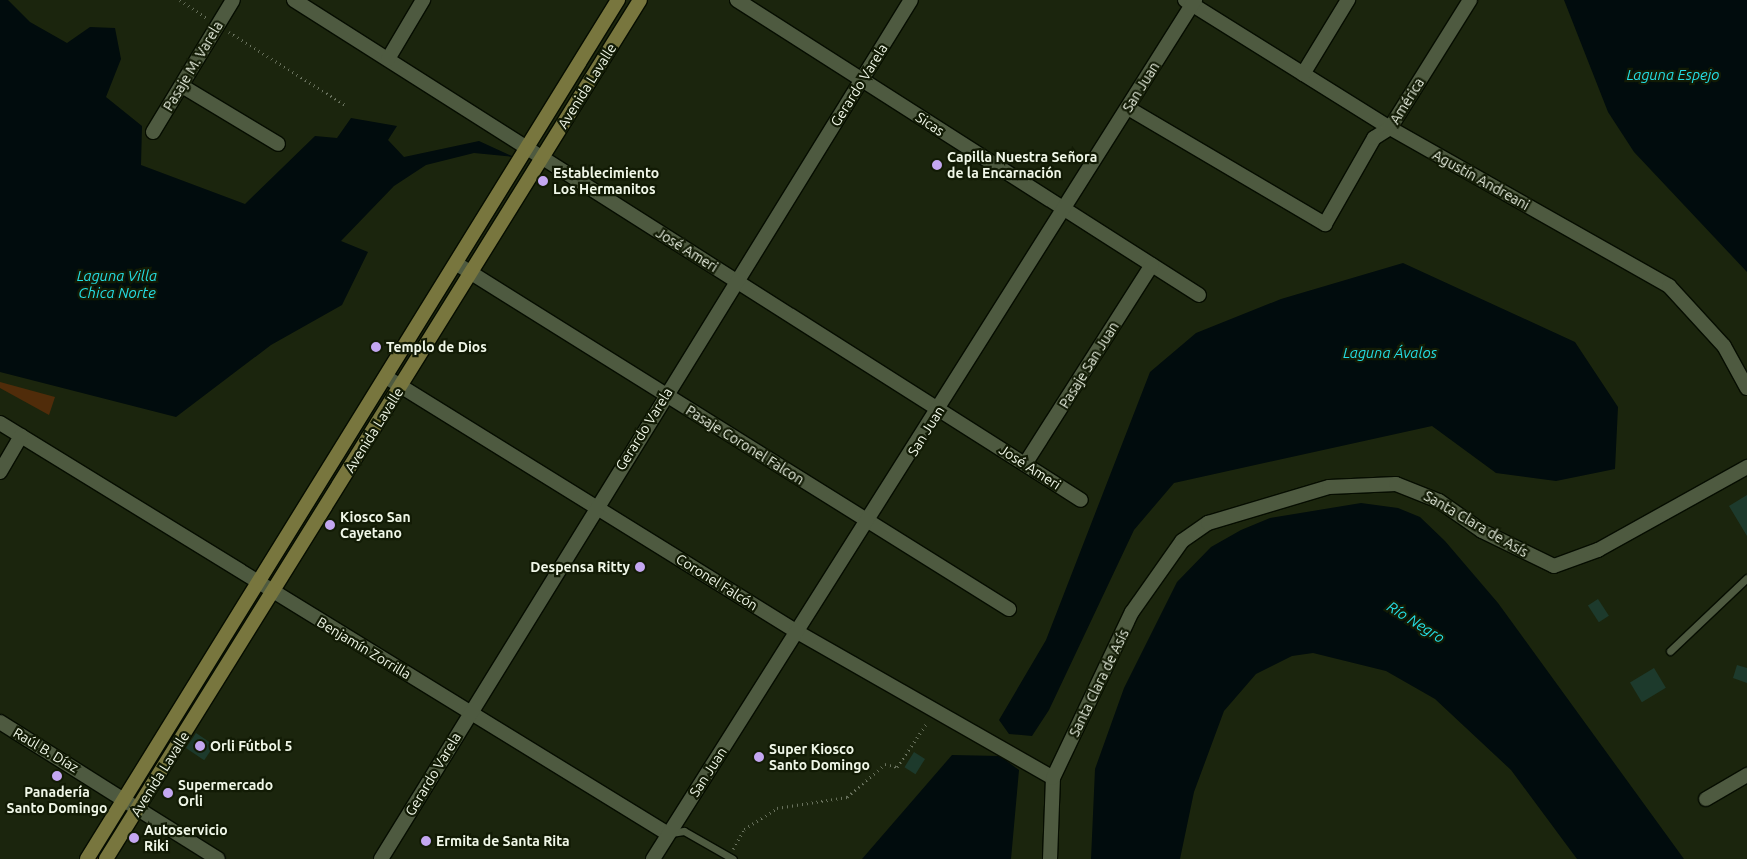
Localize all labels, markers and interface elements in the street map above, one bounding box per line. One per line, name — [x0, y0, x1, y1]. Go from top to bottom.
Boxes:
street label: Pasaje M. Varela — [160, 18, 226, 114]
street label: Avenida Lavalle — [554, 40, 620, 132]
street label: Gerardo Varela — [827, 41, 891, 129]
street label: San Juan — [1119, 59, 1163, 115]
water label: Laguna Espejo — [1627, 66, 1719, 84]
street label: América — [1386, 75, 1428, 127]
street label: Sicas — [913, 109, 947, 139]
street label: Agustín Andreani — [1430, 146, 1532, 214]
place label: Capilla Nuestra Señora de la Encarnación — [947, 149, 1097, 182]
marker: Capilla Nuestra Señora de la Encarnación — [931, 159, 943, 171]
place label: Establecimiento Los Hermanitos — [553, 165, 659, 198]
marker: Establecimiento Los Hermanitos — [537, 175, 549, 187]
street label: José Ameri — [653, 224, 721, 276]
water label: Laguna Villa Chica Norte — [77, 266, 157, 301]
street label: Pasaje San Juan — [1056, 319, 1122, 411]
place label: Templo de Dios — [386, 339, 487, 355]
marker: Templo de Dios — [370, 341, 382, 353]
water label: Laguna Ávalos — [1343, 344, 1437, 362]
street label: Avenida Lavalle — [341, 384, 407, 476]
street label: Gerardo Varela — [612, 385, 676, 473]
street label: Pasaje Coronel Falcon — [683, 402, 807, 488]
street label: San Juan — [904, 403, 948, 459]
street label: José Ameri — [996, 441, 1064, 493]
street label: Santa Clara de Asís — [1421, 487, 1531, 561]
place label: Kiosco San Cayetano — [340, 509, 411, 542]
marker: Kiosco San Cayetano — [324, 519, 336, 531]
street label: Coronel Falcón — [673, 550, 761, 614]
place label: Despensa Ritty — [530, 559, 630, 575]
marker: Despensa Ritty — [634, 561, 646, 573]
water label: Río Negro — [1384, 597, 1448, 647]
street label: Benjamín Zorrilla — [314, 613, 414, 683]
street label: Santa Clara de Asís — [1066, 626, 1132, 740]
street label: Raúl B. Díaz — [10, 724, 82, 776]
street label: Avenida Lavalle — [127, 728, 193, 820]
street label: Gerardo Varela — [402, 729, 464, 819]
place label: Orli Fútbol 5 — [210, 738, 292, 754]
marker: Orli Fútbol 5 — [194, 740, 206, 752]
place label: Super Kiosco Santo Domingo — [769, 741, 870, 774]
street label: San Juan — [686, 744, 730, 800]
marker: Super Kiosco Santo Domingo — [753, 751, 765, 763]
marker: Panadería Santo Domingo — [51, 770, 63, 782]
place label: Supermercado Orli — [178, 777, 273, 810]
place label: Panadería Santo Domingo — [7, 784, 107, 816]
marker: Supermercado Orli — [162, 787, 174, 799]
place label: Autoservicio Riki — [144, 822, 228, 854]
marker: Autoservicio Riki — [128, 832, 140, 844]
place label: Ermita de Santa Rita — [436, 833, 570, 849]
marker: Ermita de Santa Rita — [420, 835, 432, 847]

